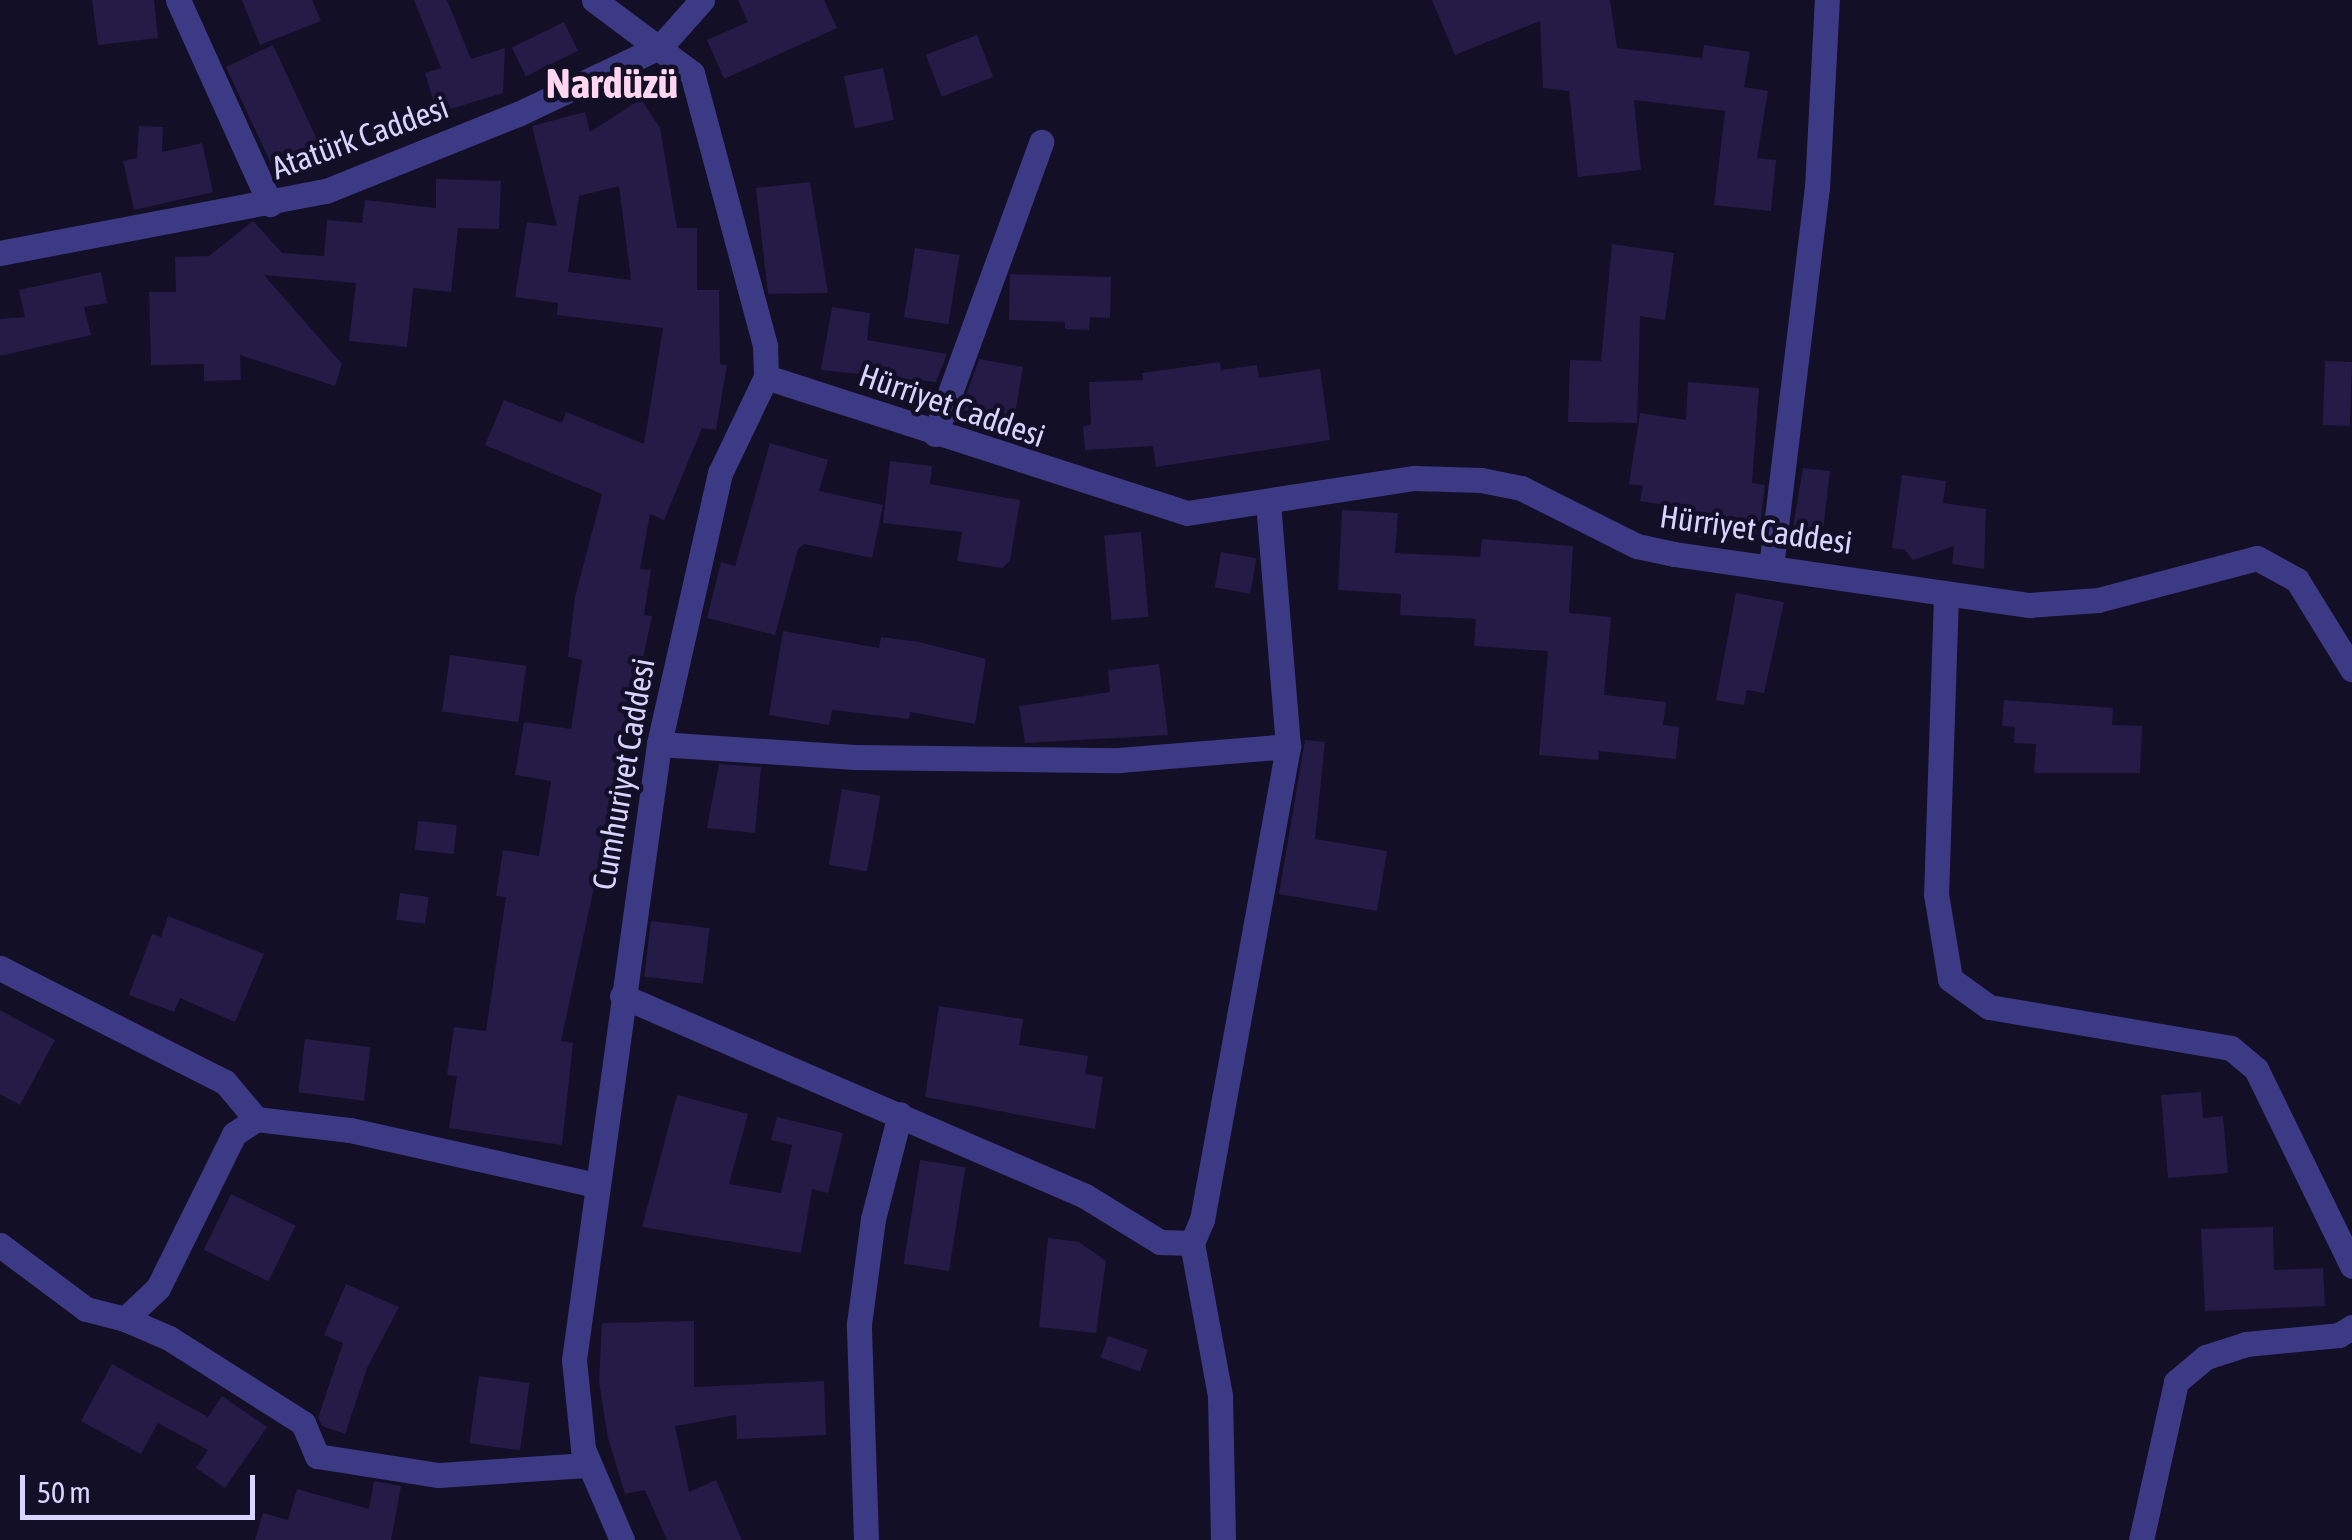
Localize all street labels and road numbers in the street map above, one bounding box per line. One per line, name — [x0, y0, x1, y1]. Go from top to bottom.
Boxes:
street label: Atatürk Caddesi — [266, 88, 454, 188]
street label: Hürriyet Caddesi — [854, 356, 1050, 456]
street label: Hürriyet Caddesi — [1657, 497, 1855, 563]
street label: Cumhuriyet Caddesi — [585, 655, 663, 893]

